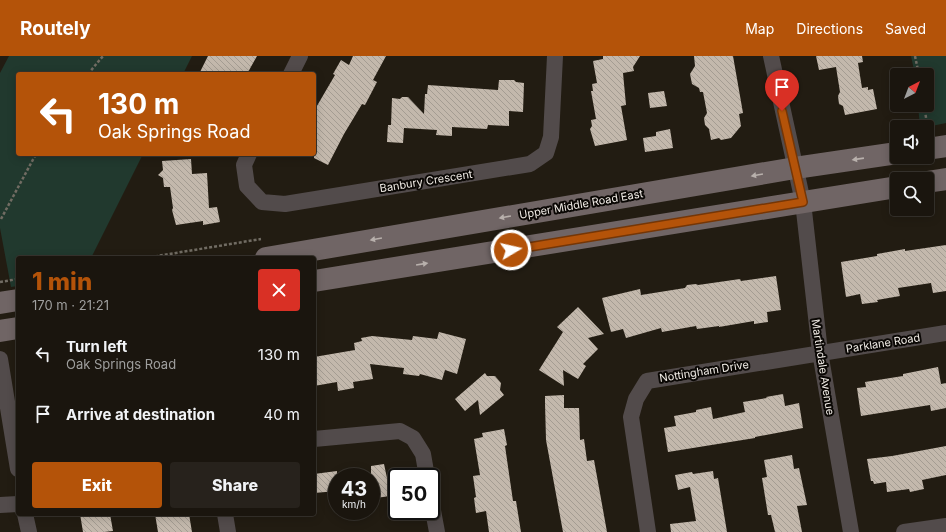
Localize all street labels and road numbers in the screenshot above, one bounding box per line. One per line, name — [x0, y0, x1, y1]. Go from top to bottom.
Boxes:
street label: Banbury Crescent — [379, 167, 474, 195]
street label: Upper Middle Road East — [518, 186, 644, 222]
street label: Martindale Avenue — [809, 318, 837, 416]
street label: Parklane Road — [845, 330, 921, 356]
street label: Nottingham Drive — [658, 357, 750, 385]

